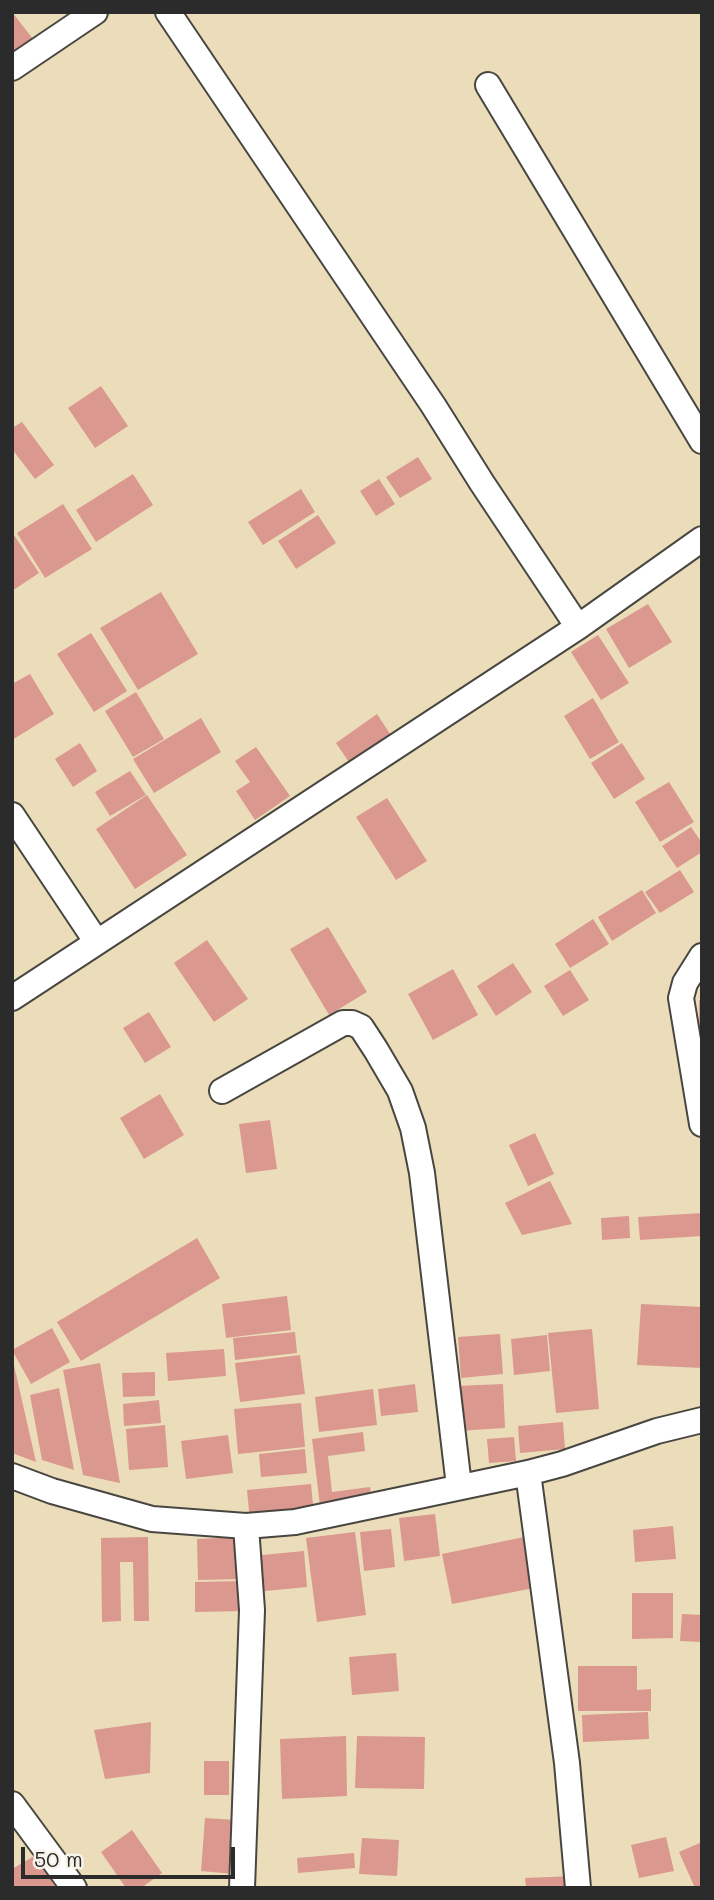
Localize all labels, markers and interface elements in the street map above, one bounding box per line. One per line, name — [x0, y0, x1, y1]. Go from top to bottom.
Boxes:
scale bar — [24, 1834, 238, 1878]
text: 50 m — [34, 1845, 83, 1872]

